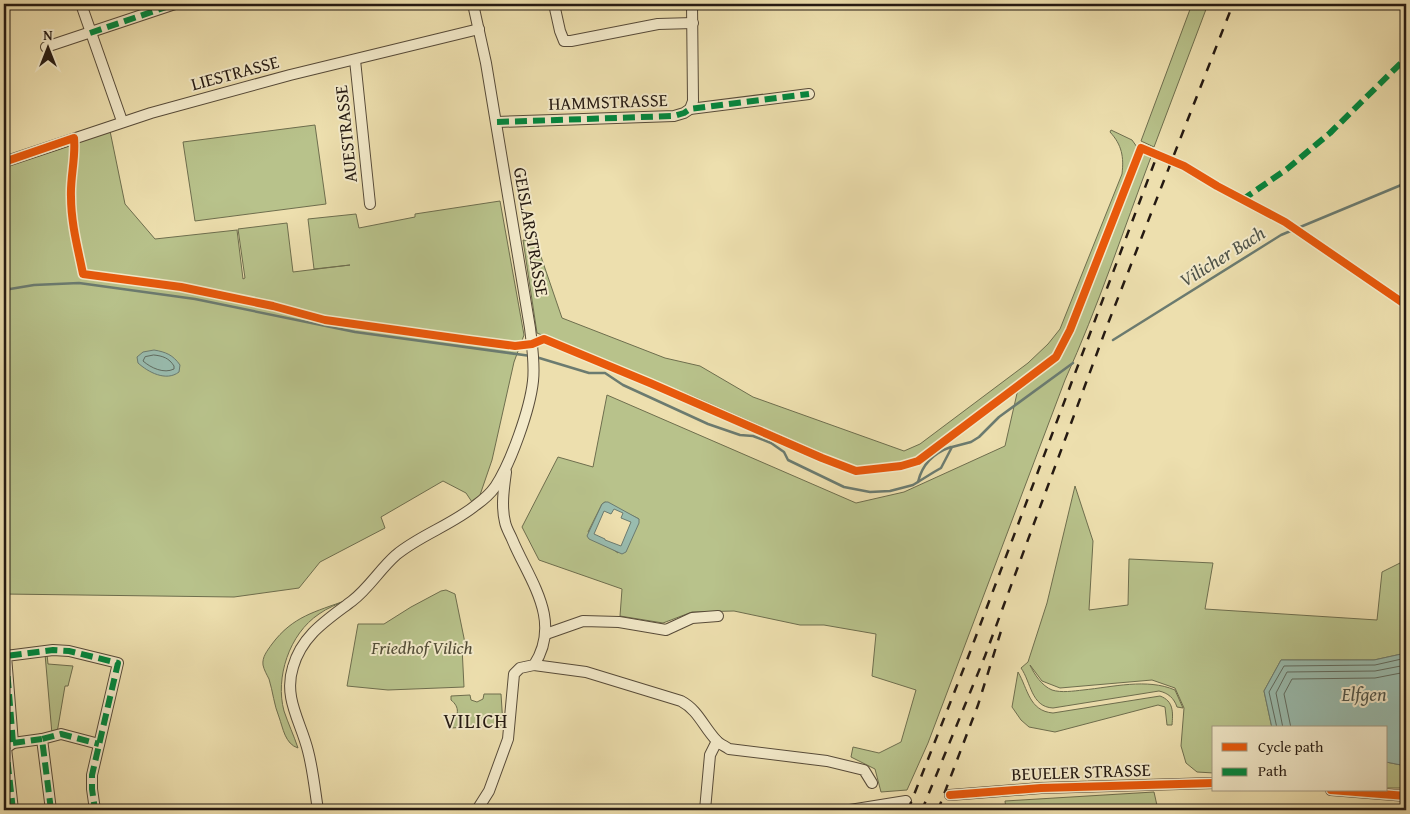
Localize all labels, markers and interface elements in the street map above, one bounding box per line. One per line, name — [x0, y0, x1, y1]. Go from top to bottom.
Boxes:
north arrow — [22, 22, 72, 72]
text: N — [43, 25, 53, 45]
street label: LIESTRASSE — [188, 48, 282, 97]
street label: AUESTRASSE — [327, 84, 364, 184]
street label: HAMMSTRASSE — [548, 86, 668, 117]
street label: GEISLARSTRASSE — [507, 165, 556, 299]
water label: Vilicher Bach — [1174, 218, 1271, 293]
park label: Friedhof Vilich — [370, 634, 473, 661]
water label: Elfgen — [1341, 680, 1387, 708]
district label: VILICH — [443, 706, 509, 735]
legend — [1212, 726, 1388, 792]
text: Cycle path — [1258, 736, 1324, 757]
street label: BEUELER STRASSE — [1011, 756, 1151, 787]
text: Path — [1258, 760, 1287, 781]

